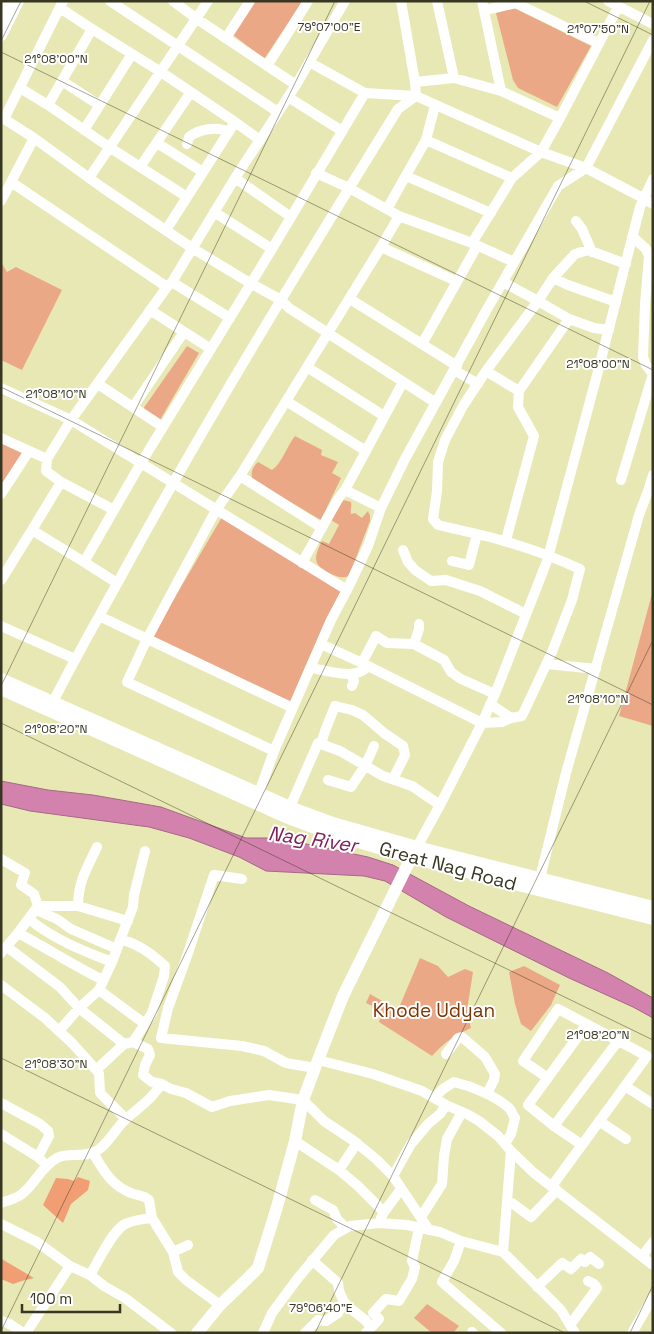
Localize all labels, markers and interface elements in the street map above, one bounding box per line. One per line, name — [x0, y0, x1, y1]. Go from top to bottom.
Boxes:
text: 79°07'00"E — [297, 19, 361, 35]
text: 21°07'50"N — [567, 21, 629, 37]
text: 21°08'00"N — [24, 51, 88, 67]
text: 21°08'00"N — [566, 356, 630, 372]
text: 21°08'10"N — [26, 386, 86, 402]
text: 21°08'10"N — [568, 691, 628, 707]
text: 21°08'20"N — [24, 721, 88, 737]
water label: Nag River — [267, 820, 362, 858]
street label: Great Nag Road — [376, 836, 520, 896]
park label: Khode Udyan — [373, 998, 495, 1023]
text: 21°08'20"N — [566, 1027, 630, 1043]
text: 21°08'30"N — [24, 1056, 88, 1072]
scale bar — [22, 1282, 120, 1314]
text: 100 m — [30, 1289, 72, 1308]
text: 79°06'40"E — [289, 1300, 353, 1316]

